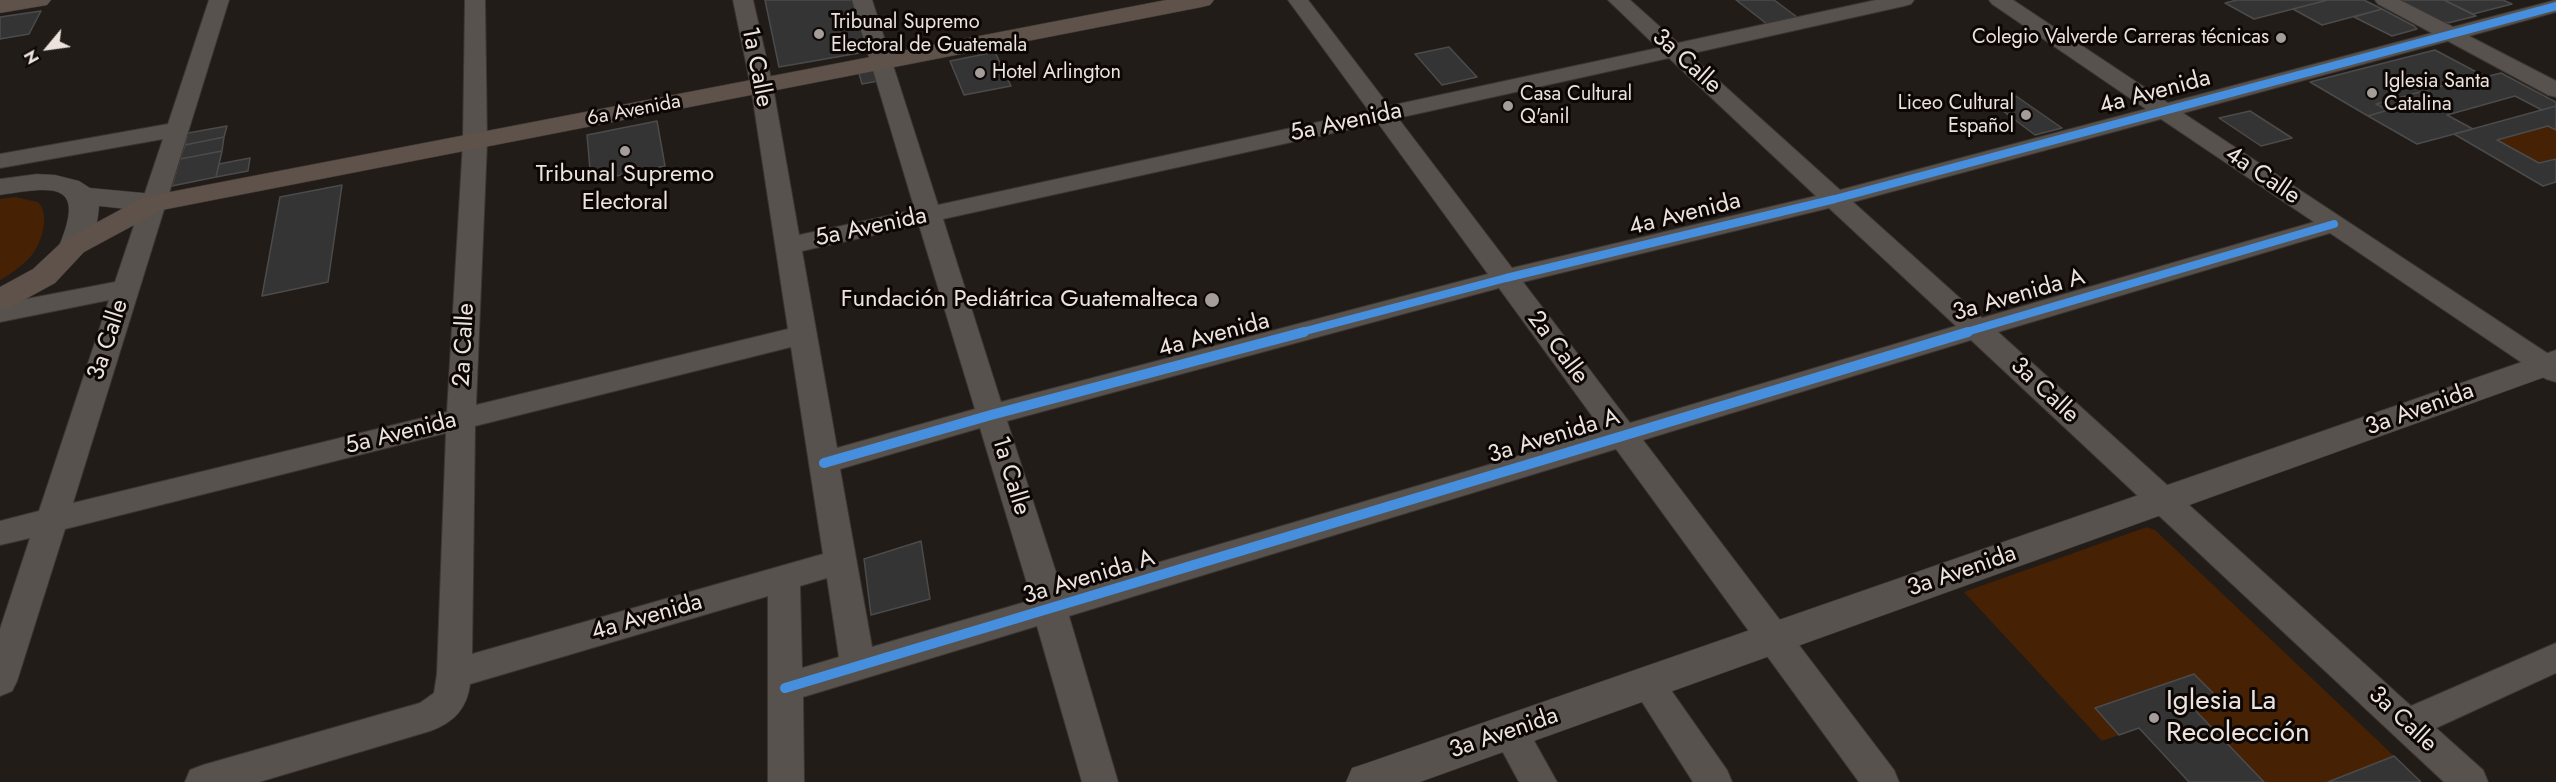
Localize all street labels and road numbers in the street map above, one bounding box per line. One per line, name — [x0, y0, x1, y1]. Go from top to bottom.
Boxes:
street label: 3a Calle — [1645, 23, 1727, 101]
street label: 1a Calle — [734, 25, 778, 109]
street label: 4a Avenida — [2096, 64, 2214, 122]
street label: 6a Avenida — [585, 90, 683, 132]
street label: 5a Avenida — [1287, 97, 1405, 149]
street label: 4a Calle — [2219, 141, 2305, 211]
street label: 4a Avenida — [1626, 187, 1744, 243]
street label: 5a Avenida — [812, 202, 930, 254]
street label: 3a Avenida A — [1950, 263, 2088, 329]
street label: 3a Calle — [82, 296, 136, 384]
street label: 2a Calle — [448, 302, 482, 388]
street label: 2a Calle — [1520, 306, 1594, 390]
street label: 4a Avenida — [1155, 307, 1273, 365]
street label: 3a Calle — [2004, 352, 2084, 430]
street label: 3a Avenida — [2362, 377, 2478, 443]
street label: 3a Avenida A — [1485, 403, 1623, 471]
street label: 5a Avenida — [342, 406, 460, 462]
street label: 1a Calle — [984, 433, 1036, 519]
street label: 3a Avenida — [1904, 540, 2020, 604]
street label: 3a Avenida A — [1020, 544, 1158, 612]
street label: 4a Avenida — [588, 588, 706, 648]
street label: 3a Calle — [2362, 681, 2442, 759]
street label: 3a Avenida — [1446, 702, 1562, 766]

